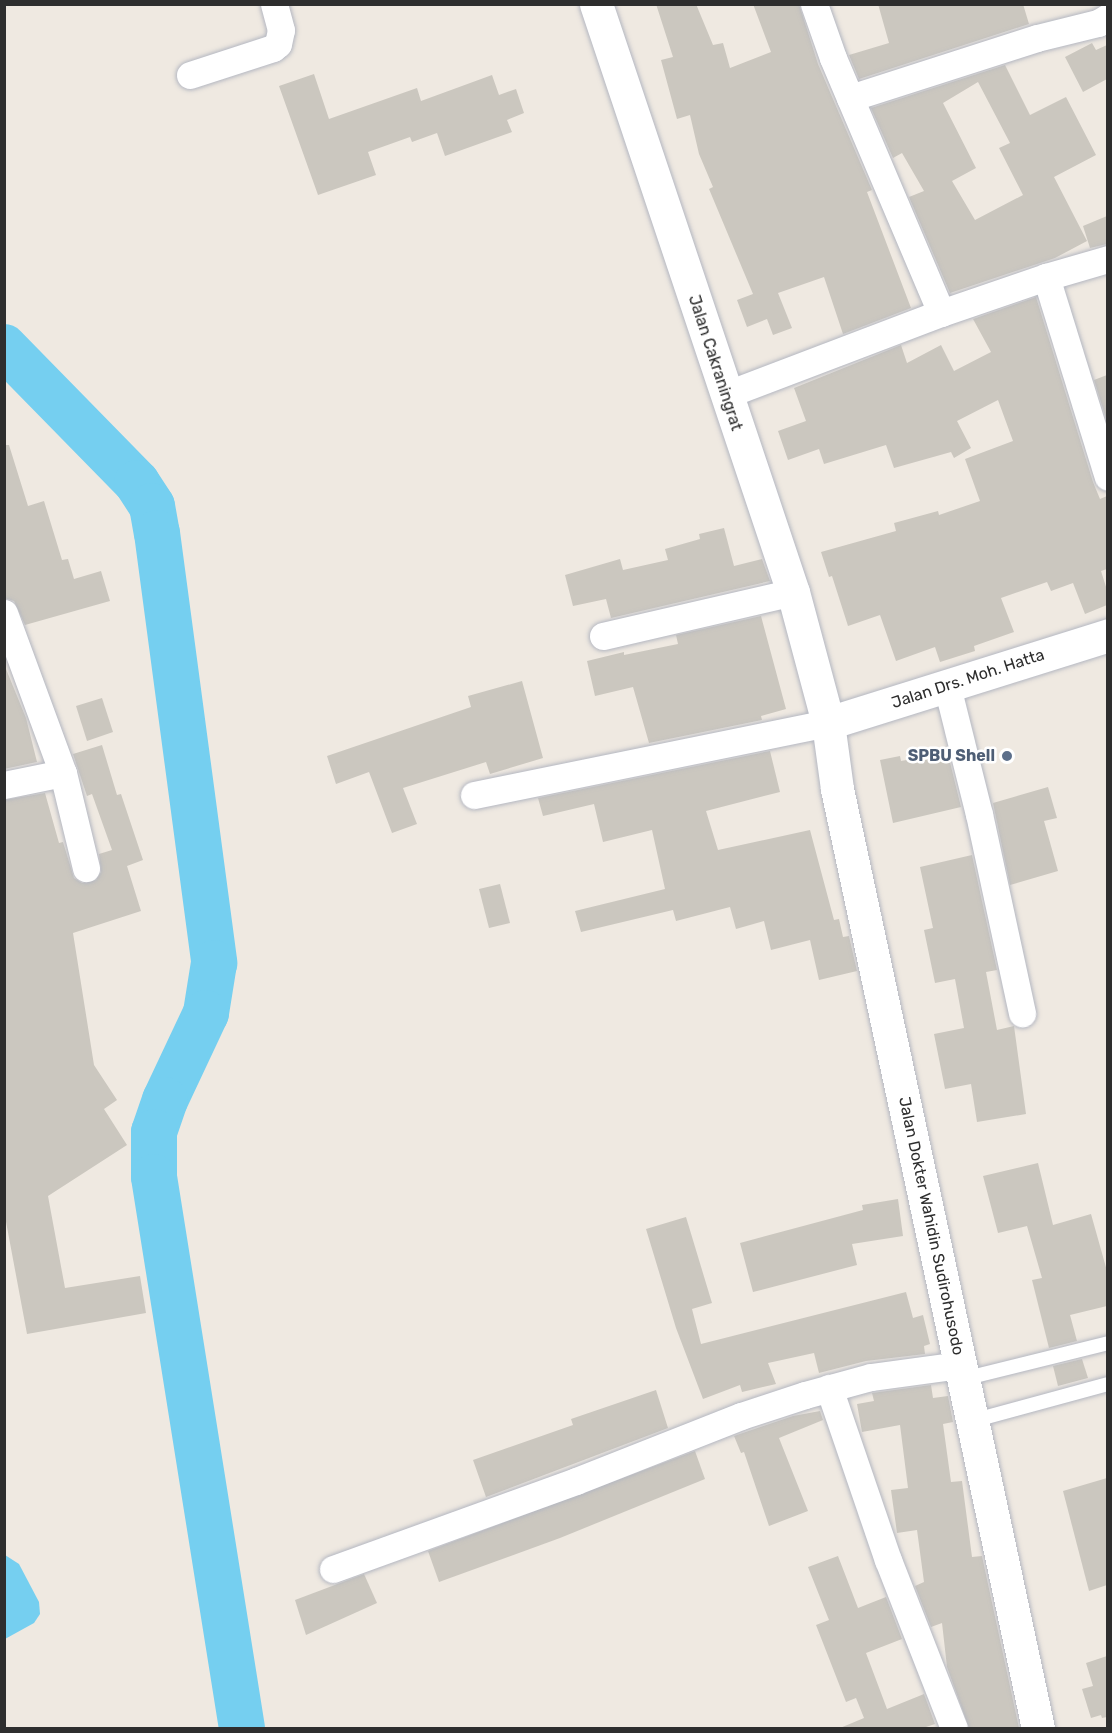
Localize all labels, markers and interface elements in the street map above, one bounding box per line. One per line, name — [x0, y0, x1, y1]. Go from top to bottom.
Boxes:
street label: Jalan Cakraningrat — [684, 293, 746, 433]
street label: Jalan Drs. Moh. Hatta — [889, 645, 1047, 713]
place label: SPBU Shell — [908, 746, 995, 766]
marker: SPBU Shell — [1000, 749, 1014, 763]
street label: Jalan Dokter Wahidin Sudirohusodo — [894, 1095, 968, 1357]

